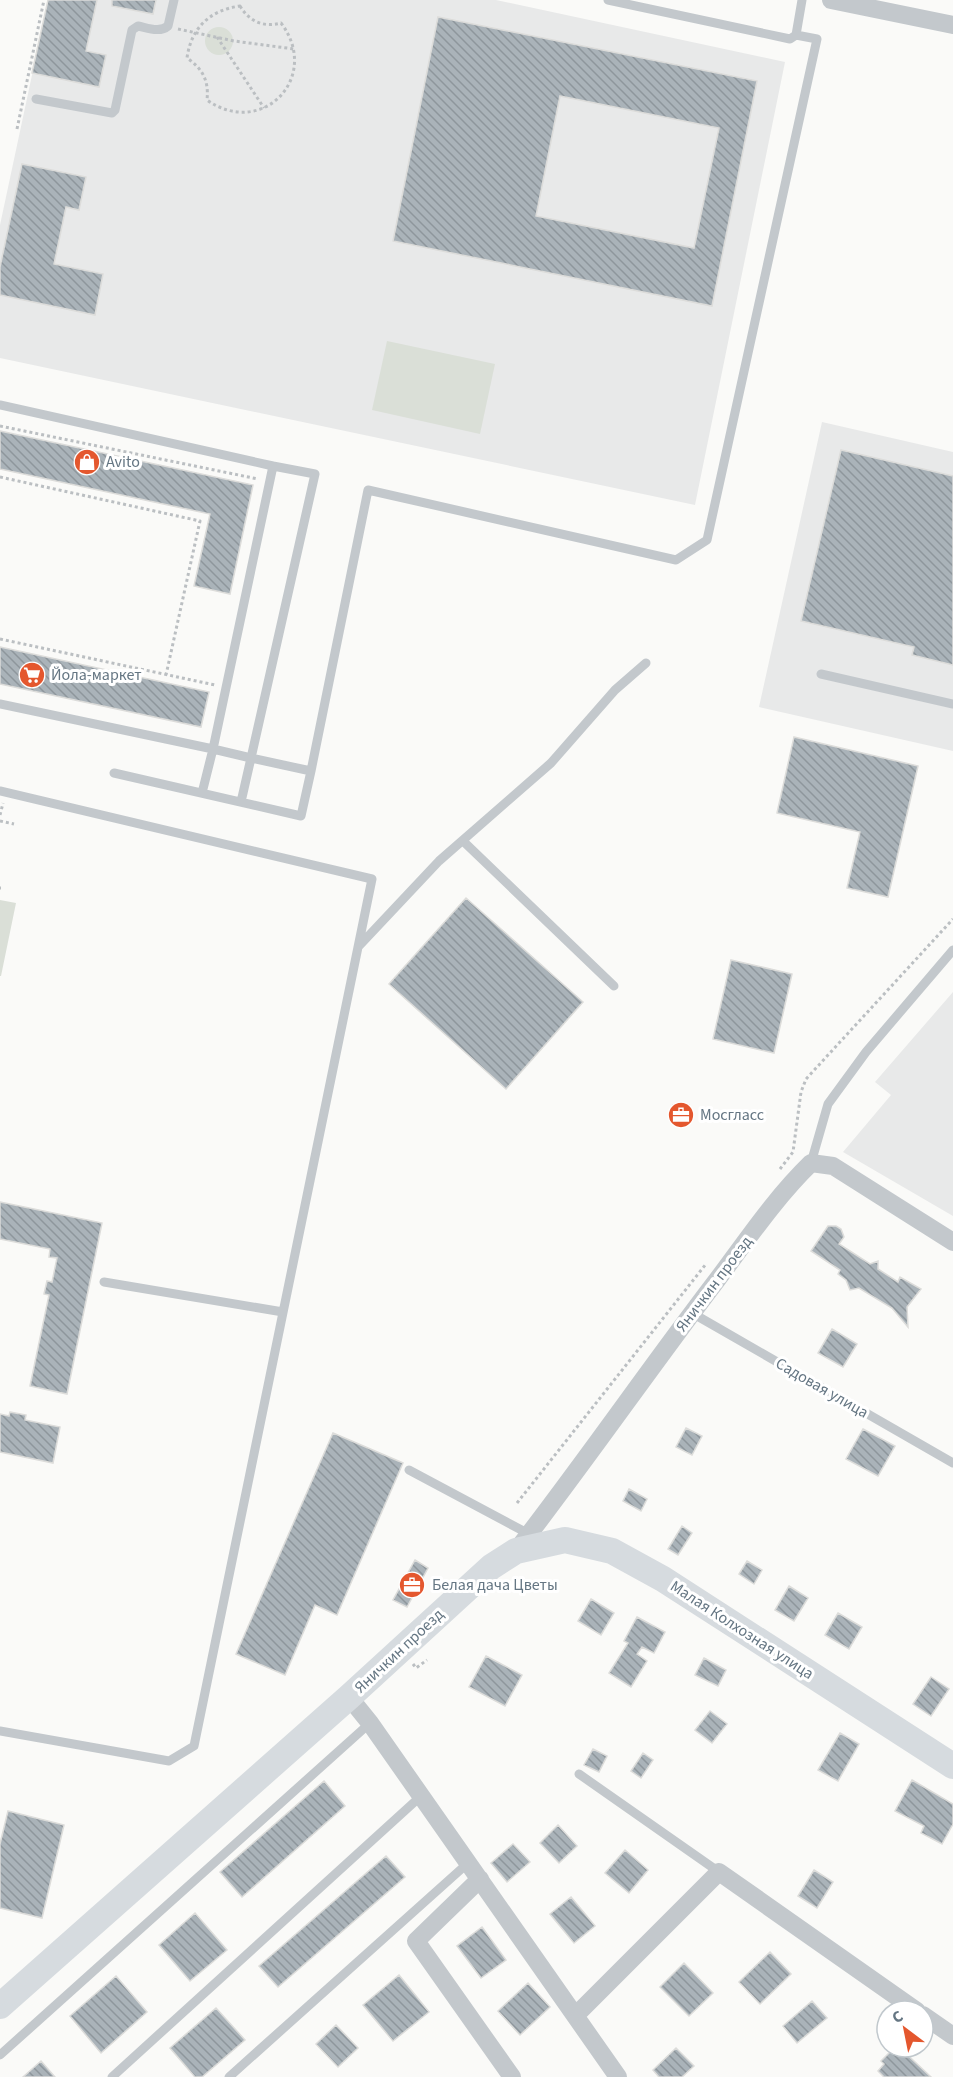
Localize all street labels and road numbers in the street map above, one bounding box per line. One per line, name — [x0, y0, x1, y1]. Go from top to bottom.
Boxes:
street label: Яничкин проезд — [671, 1231, 758, 1336]
street label: Садовая улица — [771, 1352, 873, 1424]
street label: Малая Колхозная улица — [666, 1575, 818, 1685]
street label: Яничкин проезд — [349, 1603, 449, 1698]

